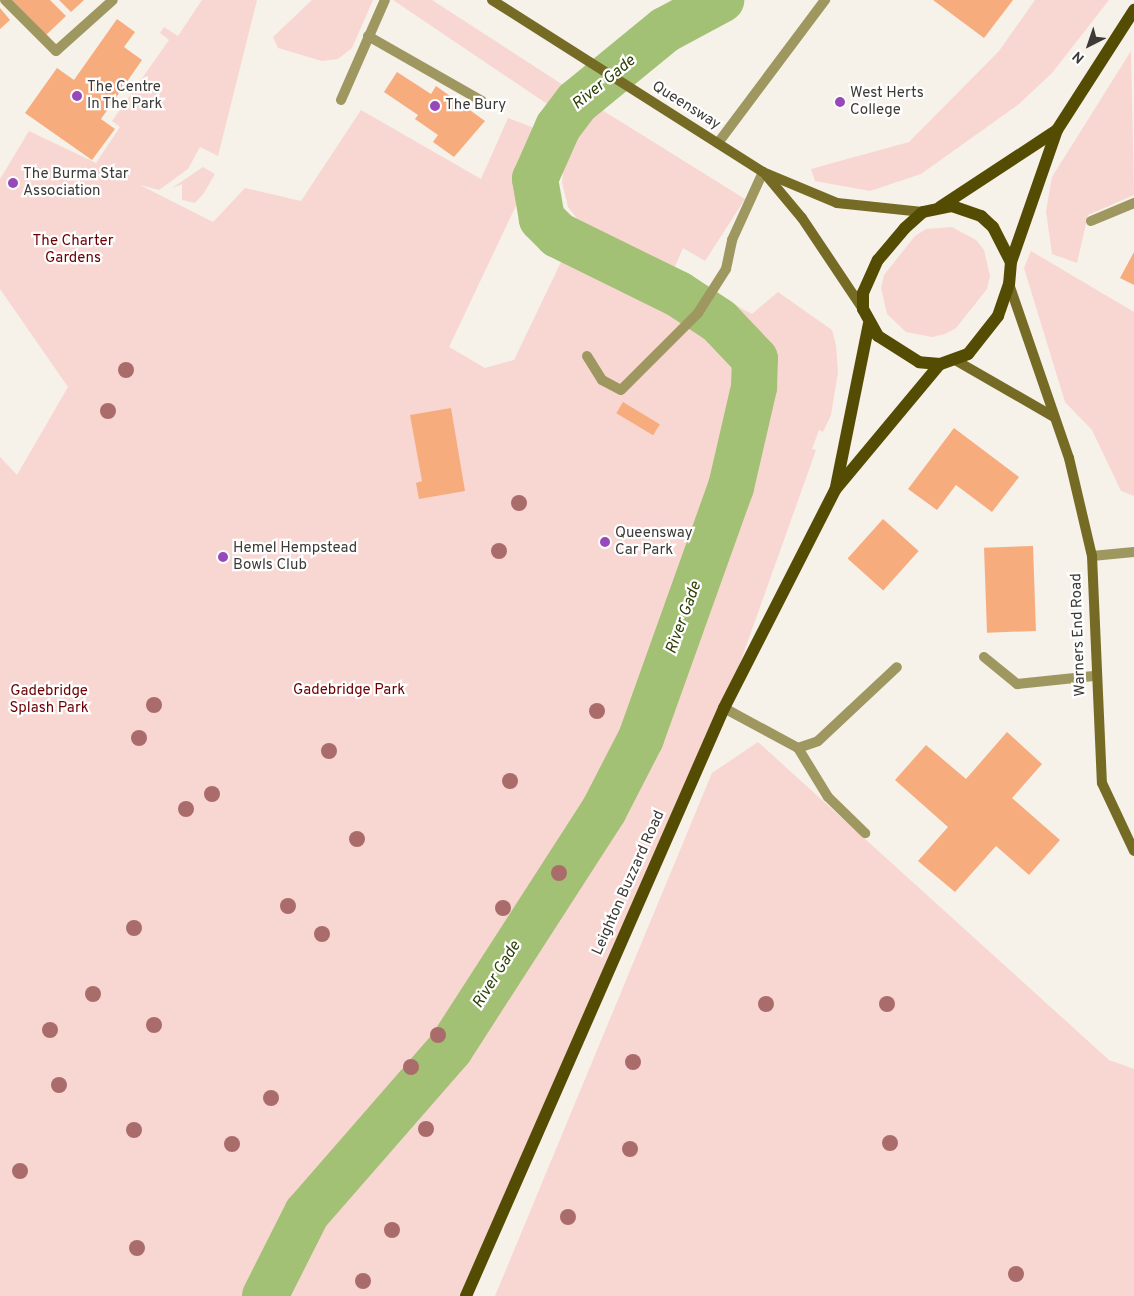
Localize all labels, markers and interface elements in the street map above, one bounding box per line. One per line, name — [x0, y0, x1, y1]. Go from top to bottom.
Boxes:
north arrow — [1064, 20, 1114, 70]
text: N — [1069, 47, 1088, 66]
water label: River Gade — [569, 52, 639, 114]
place label: The Centre In The Park — [87, 78, 163, 113]
street label: Queensway — [648, 78, 724, 134]
place label: West Herts College — [850, 84, 924, 119]
marker: The Centre In The Park — [71, 90, 83, 102]
marker: West Herts College — [834, 96, 846, 108]
place label: The Bury — [445, 97, 506, 115]
marker: The Bury — [429, 100, 441, 112]
place label: The Burma Star Association — [23, 165, 129, 200]
marker: The Burma Star Association — [7, 177, 19, 189]
park label: The Charter Gardens — [33, 232, 113, 267]
place label: Queensway Car Park — [615, 524, 693, 559]
marker: Queensway Car Park — [599, 536, 611, 548]
place label: Hemel Hempstead Bowls Club — [233, 539, 357, 574]
marker: Hemel Hempstead Bowls Club — [217, 551, 229, 563]
street label: Warners End Road — [1068, 573, 1090, 697]
water label: River Gade — [662, 579, 706, 657]
park label: Gadebridge Splash Park — [9, 682, 89, 717]
park label: Gadebridge Park — [293, 682, 405, 700]
street label: Leighton Buzzard Road — [589, 808, 669, 958]
water label: River Gade — [469, 938, 525, 1012]

